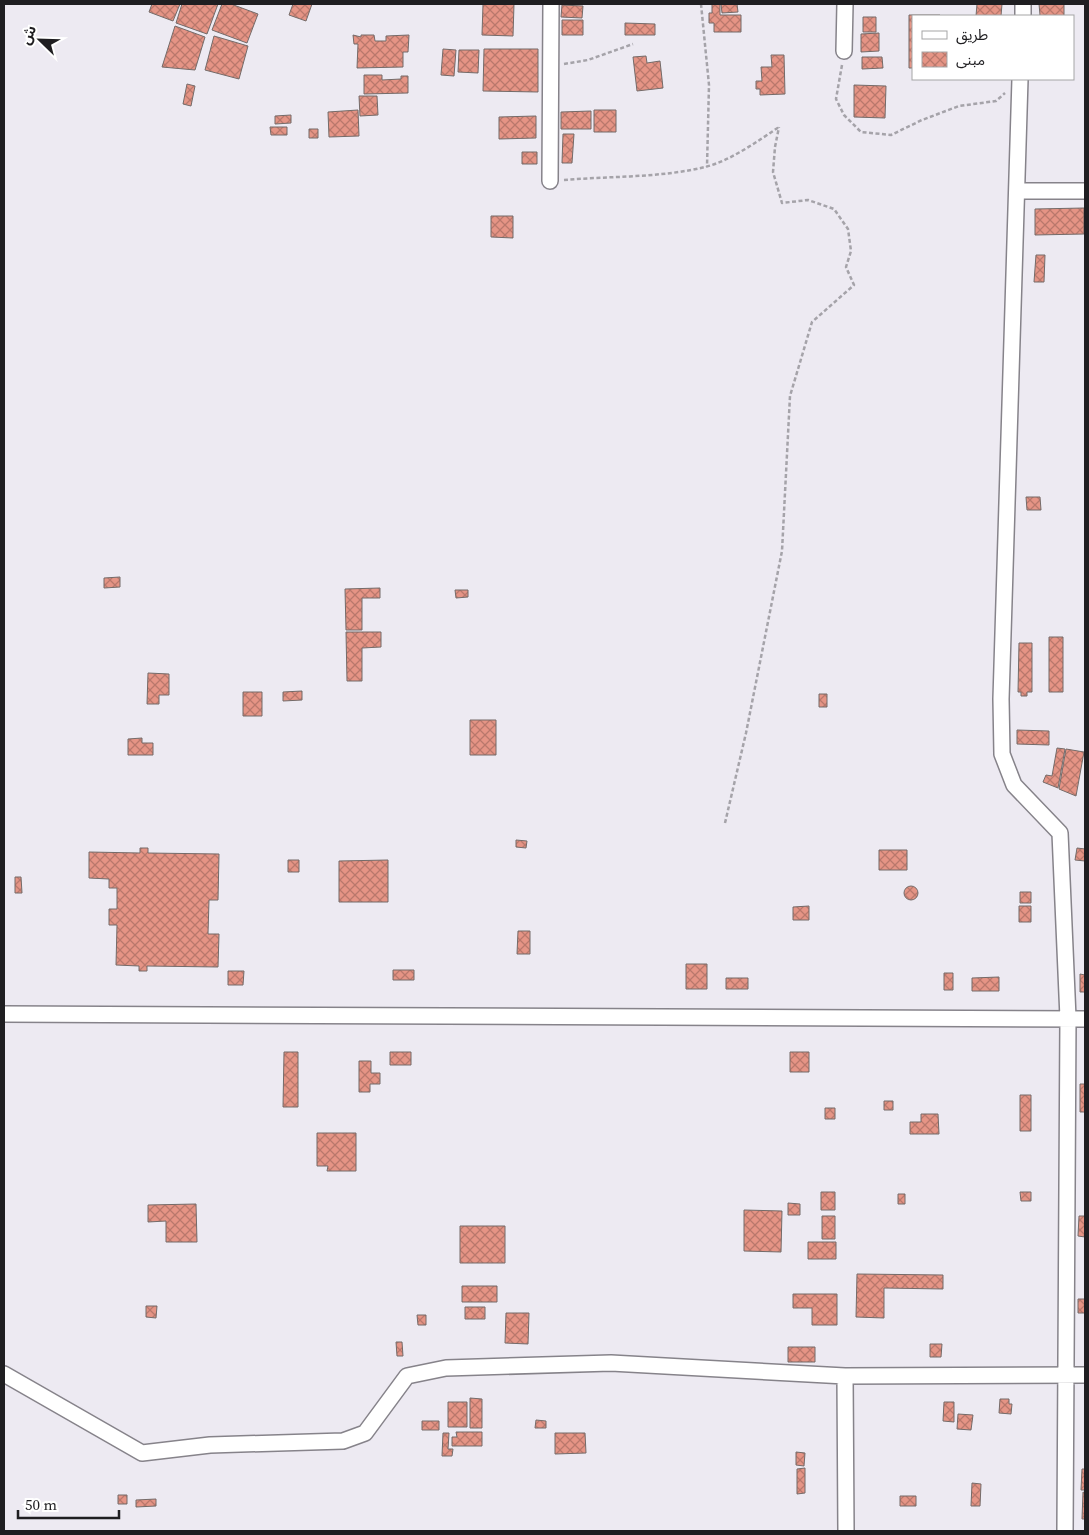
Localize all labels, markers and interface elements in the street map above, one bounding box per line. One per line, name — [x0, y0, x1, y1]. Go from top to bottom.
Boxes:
north arrow — [15, 15, 65, 65]
legend — [912, 15, 1074, 80]
text: ش — [15, 22, 41, 48]
text: طريق — [956, 24, 988, 45]
text: مبنى — [956, 49, 985, 70]
scale bar — [18, 1488, 119, 1520]
text: 50 m — [25, 1494, 57, 1515]

